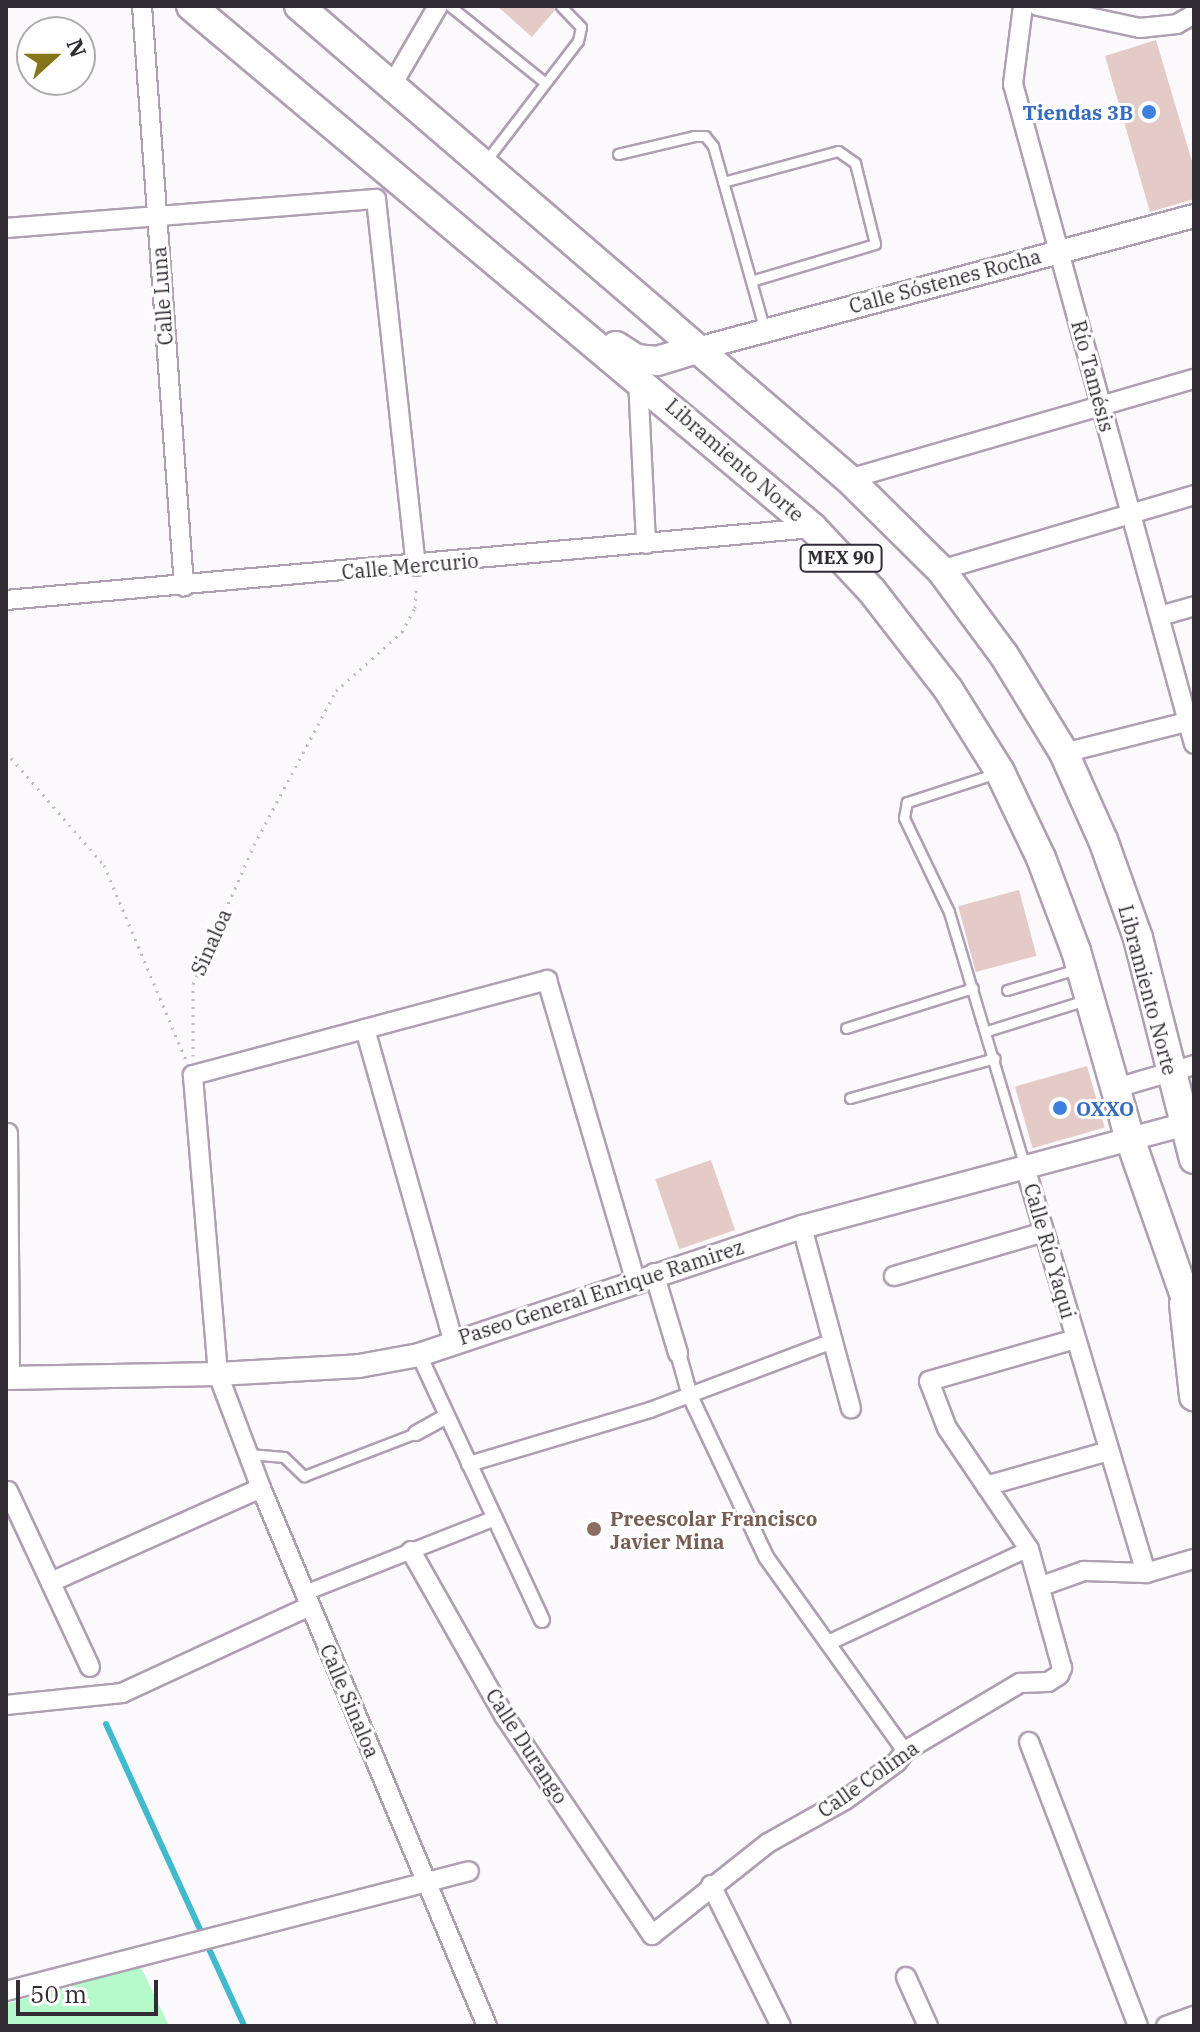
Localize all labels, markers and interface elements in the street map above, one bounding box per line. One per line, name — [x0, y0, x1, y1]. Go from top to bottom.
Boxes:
north arrow — [16, 16, 96, 96]
text: N — [60, 35, 94, 61]
place label: Tiendas 3B — [1023, 100, 1133, 124]
marker: Tiendas 3B — [1140, 103, 1158, 121]
street label: Calle Sóstenes Rocha — [846, 244, 1044, 318]
street label: Calle Luna — [147, 246, 177, 346]
street label: Río Tamésis — [1067, 318, 1119, 434]
street label: Libramiento Norte — [661, 393, 809, 527]
road number: MEX 90 — [799, 544, 883, 572]
street label: Calle Mercurio — [341, 548, 479, 584]
street label: Libramiento Norte — [1114, 902, 1182, 1078]
street label: Sinaloa — [186, 905, 236, 979]
place label: OXXO — [1076, 1096, 1134, 1120]
marker: OXXO — [1051, 1099, 1069, 1117]
street label: Calle Río Yaqui — [1019, 1181, 1081, 1321]
street label: Paseo General Enrique Ramirez — [455, 1234, 747, 1350]
place label: Preescolar Francisco Javier Mina — [610, 1506, 817, 1553]
marker: Preescolar Francisco Javier Mina — [585, 1520, 603, 1538]
street label: Calle Sinaloa — [315, 1641, 385, 1761]
street label: Calle Durango — [481, 1684, 573, 1808]
street label: Calle Colima — [813, 1736, 923, 1822]
scale bar — [20, 1964, 162, 2014]
text: 50 m — [30, 1978, 87, 2010]

